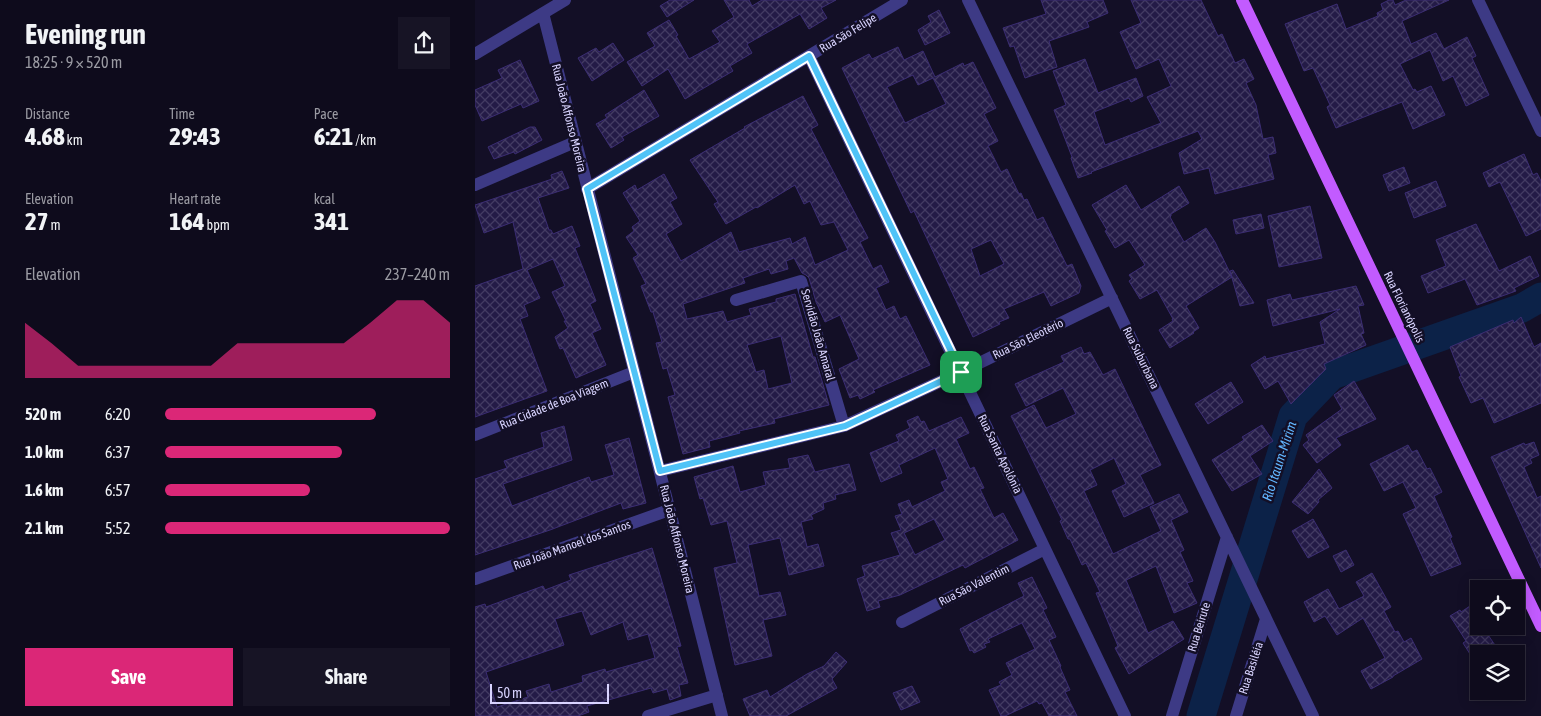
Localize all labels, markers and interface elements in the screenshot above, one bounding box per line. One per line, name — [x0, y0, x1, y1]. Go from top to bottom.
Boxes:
street label: Rua São Felipe — [817, 11, 879, 55]
button: share — [398, 17, 450, 69]
text: Evening run — [25, 18, 146, 50]
text: 18:25 · 9 × 520 m — [25, 53, 122, 71]
street label: Rua João Affonso Moreira — [549, 62, 589, 174]
text: Distance — [25, 106, 70, 122]
text: Time — [169, 106, 195, 122]
text: Pace — [314, 106, 338, 122]
text: 4.68 — [25, 122, 65, 150]
text: 29:43 — [169, 122, 221, 150]
text: 6:21 — [314, 122, 353, 150]
text: km — [65, 132, 83, 148]
text: /km — [353, 132, 376, 148]
text: Elevation — [25, 191, 74, 207]
text: Heart rate — [169, 191, 221, 207]
text: kcal — [314, 191, 335, 207]
text: 27 — [25, 207, 49, 235]
text: 164 — [169, 207, 205, 235]
text: 341 — [314, 207, 349, 235]
text: m — [49, 217, 61, 233]
text: bpm — [205, 217, 230, 233]
text: Elevation — [25, 265, 80, 283]
text: 237–240 m — [385, 265, 450, 283]
street label: Rua Florianópolis — [1381, 269, 1427, 345]
street label: Servidão João Amaral — [798, 288, 838, 383]
street label: Rua São Eleotério — [990, 316, 1066, 362]
street label: Rua Suburbana — [1120, 325, 1162, 391]
pin — [940, 351, 982, 393]
icon: arrive — [947, 358, 975, 386]
street label: Rua Cidade de Boa Viagem — [498, 376, 610, 432]
text: 520 m — [25, 405, 61, 423]
text: 6:20 — [105, 405, 130, 423]
street label: Rua Santa Apolônia — [975, 412, 1025, 496]
water label: Rio Itaum-Mirim — [1259, 419, 1299, 503]
text: 1.0 km — [25, 443, 64, 461]
text: 6:37 — [105, 443, 130, 461]
text: 1.6 km — [25, 481, 64, 499]
text: 6:57 — [105, 481, 130, 499]
street label: Rua João Affonso Moreira — [657, 483, 697, 595]
street label: Rua João Manoel dos Santos — [512, 517, 632, 573]
text: 2.1 km — [25, 519, 64, 537]
text: 5:52 — [105, 519, 130, 537]
street label: Rua São Valentim — [936, 561, 1012, 609]
map controls — [1470, 580, 1525, 700]
button: locate — [1470, 580, 1525, 635]
street label: Rua Beirute — [1185, 601, 1213, 653]
street label: Rua Basiléia — [1236, 640, 1266, 696]
button: layers — [1470, 645, 1525, 700]
button: Save — [25, 648, 233, 706]
button: Share — [243, 648, 450, 706]
scale bar — [490, 681, 609, 704]
text: 50 m — [497, 685, 522, 701]

